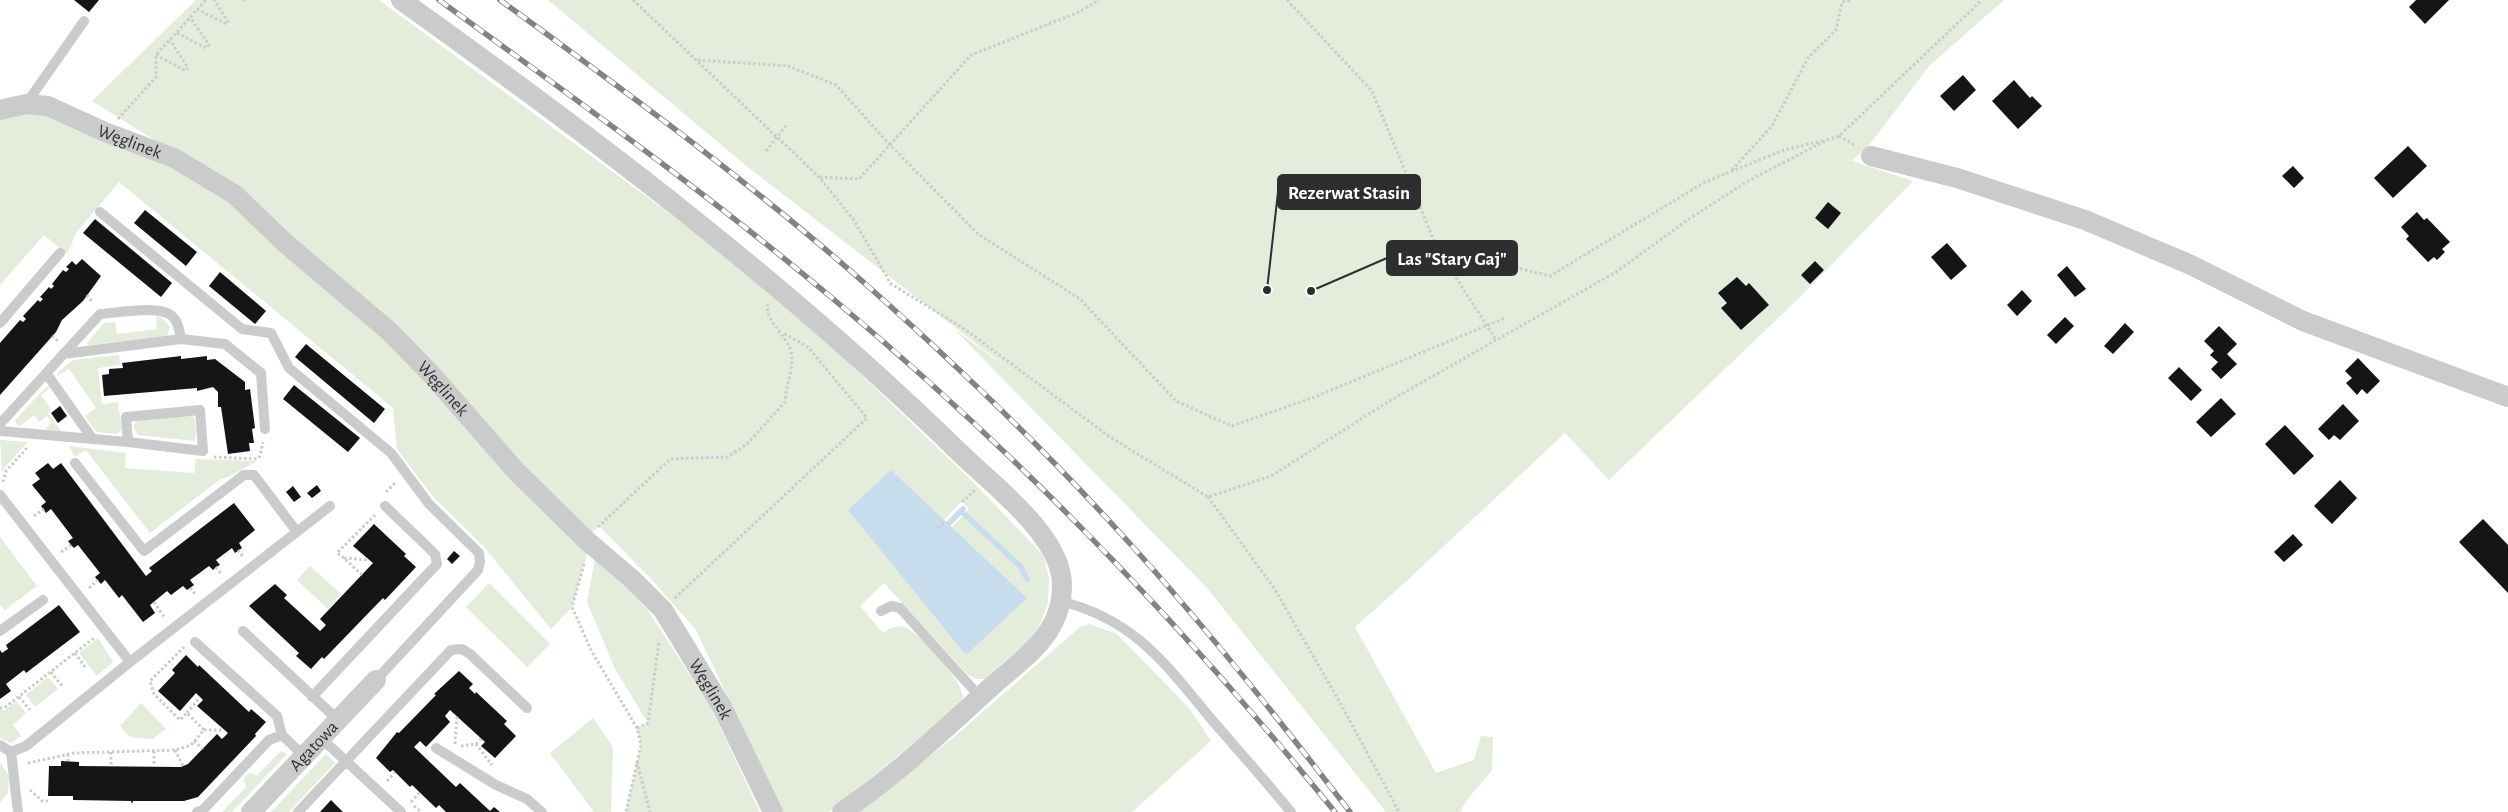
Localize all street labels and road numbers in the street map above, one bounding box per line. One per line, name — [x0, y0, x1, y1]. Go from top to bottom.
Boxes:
street label: Węglinek — [95, 122, 165, 163]
street label: Węglinek — [414, 358, 472, 420]
street label: Węglinek — [685, 656, 735, 723]
street label: Agatowa — [287, 718, 342, 775]

